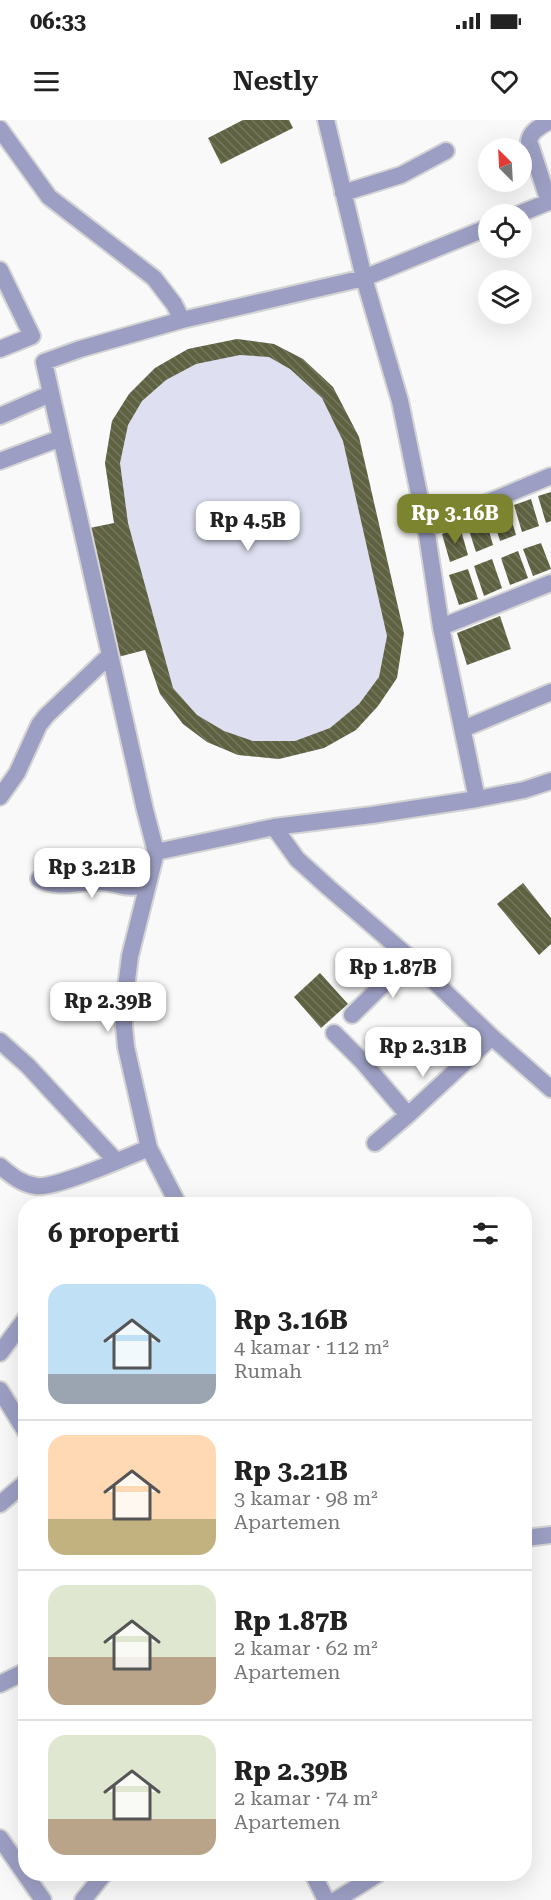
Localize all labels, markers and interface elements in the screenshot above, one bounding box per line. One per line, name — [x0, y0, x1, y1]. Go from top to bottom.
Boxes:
text: 06:33 — [30, 9, 86, 34]
icon: menu — [30, 65, 63, 98]
text: Nestly — [233, 65, 318, 97]
icon: heart — [488, 65, 521, 98]
north arrow — [478, 138, 532, 192]
map controls — [478, 138, 532, 324]
button: locate — [478, 204, 532, 258]
button: layers — [478, 270, 532, 324]
pin: Rp 3.16B — [393, 494, 517, 545]
pin: Rp 4.5B — [193, 501, 303, 552]
text: Rp 3.16B — [411, 501, 499, 525]
text: Rp 4.5B — [210, 508, 286, 532]
pin: Rp 3.21B — [30, 848, 154, 899]
text: Rp 3.21B — [48, 855, 136, 879]
pin: Rp 1.87B — [331, 948, 455, 999]
text: Rp 1.87B — [349, 955, 437, 979]
pin: Rp 2.39B — [46, 982, 170, 1033]
text: Rp 2.39B — [64, 989, 152, 1013]
pin: Rp 2.31B — [361, 1027, 485, 1078]
text: Rp 2.31B — [379, 1034, 467, 1058]
icon: filters — [469, 1217, 502, 1250]
text: 6 properti — [48, 1218, 179, 1248]
text: Rp 3.16B — [234, 1305, 348, 1335]
icon: home — [96, 1308, 168, 1380]
text: 4 kamar · 112 m² — [234, 1335, 389, 1359]
text: Rumah — [234, 1359, 302, 1383]
text: Rp 3.21B — [234, 1456, 348, 1486]
icon: home — [96, 1459, 168, 1531]
text: 3 kamar · 98 m² — [234, 1486, 378, 1510]
text: Apartemen — [234, 1510, 340, 1534]
text: Rp 1.87B — [234, 1606, 348, 1636]
icon: home — [96, 1609, 168, 1681]
text: 2 kamar · 62 m² — [234, 1636, 378, 1660]
text: Apartemen — [234, 1660, 340, 1684]
text: Rp 2.39B — [234, 1756, 348, 1786]
icon: home — [96, 1759, 168, 1831]
text: 2 kamar · 74 m² — [234, 1786, 378, 1810]
text: Apartemen — [234, 1810, 340, 1834]

